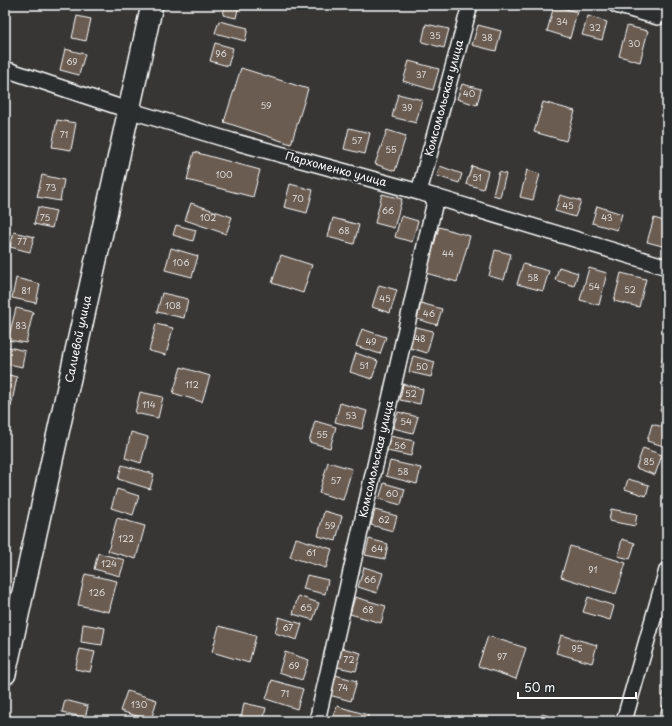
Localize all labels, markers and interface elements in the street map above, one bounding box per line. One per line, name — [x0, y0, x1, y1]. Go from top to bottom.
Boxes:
house number: 34 — [556, 14, 568, 28]
house number: 32 — [589, 20, 601, 34]
house number: 35 — [429, 28, 441, 42]
house number: 38 — [481, 30, 493, 44]
house number: 30 — [628, 36, 641, 50]
street label: Комсомольская улица — [420, 38, 467, 158]
house number: 96 — [215, 46, 227, 60]
house number: 69 — [66, 54, 78, 68]
house number: 37 — [416, 67, 426, 81]
house number: 40 — [463, 86, 476, 100]
house number: 59 — [260, 98, 272, 112]
house number: 39 — [401, 100, 413, 114]
house number: 71 — [60, 127, 68, 141]
house number: 57 — [352, 133, 362, 147]
house number: 55 — [385, 142, 397, 156]
street label: Пархоменко улица — [283, 147, 389, 190]
house number: 100 — [215, 167, 233, 181]
house number: 51 — [472, 170, 482, 184]
house number: 73 — [46, 180, 56, 194]
house number: 70 — [292, 191, 304, 205]
house number: 45 — [562, 198, 574, 212]
house number: 66 — [382, 203, 394, 217]
house number: 75 — [40, 210, 50, 224]
house number: 102 — [200, 210, 216, 224]
house number: 43 — [601, 210, 613, 224]
house number: 68 — [338, 223, 350, 237]
house number: 77 — [17, 234, 27, 248]
house number: 44 — [442, 246, 454, 260]
house number: 106 — [173, 255, 189, 269]
house number: 58 — [527, 270, 539, 284]
house number: 54 — [588, 279, 600, 293]
house number: 52 — [624, 282, 636, 296]
house number: 81 — [21, 283, 31, 297]
house number: 45 — [379, 291, 391, 305]
street label: Салиевой улица — [60, 294, 95, 384]
house number: 108 — [165, 298, 181, 312]
house number: 46 — [423, 306, 435, 320]
house number: 83 — [15, 318, 27, 332]
house number: 48 — [414, 331, 426, 345]
house number: 49 — [365, 334, 377, 348]
house number: 51 — [359, 358, 369, 372]
house number: 50 — [416, 359, 429, 373]
house number: 112 — [185, 377, 199, 391]
house number: 52 — [405, 386, 417, 400]
house number: 114 — [142, 397, 156, 411]
street label: Комсомольская улица — [354, 398, 397, 519]
house number: 53 — [345, 408, 357, 422]
house number: 54 — [400, 414, 412, 428]
house number: 55 — [316, 427, 328, 441]
house number: 56 — [394, 438, 406, 452]
house number: 85 — [643, 454, 655, 468]
house number: 58 — [397, 464, 409, 478]
house number: 57 — [331, 473, 341, 487]
house number: 60 — [386, 486, 399, 500]
house number: 62 — [378, 512, 390, 526]
house number: 59 — [324, 518, 336, 532]
house number: 122 — [118, 531, 134, 545]
house number: 64 — [371, 541, 383, 555]
house number: 61 — [306, 545, 316, 559]
house number: 124 — [101, 556, 117, 570]
house number: 91 — [588, 562, 598, 576]
house number: 66 — [364, 572, 376, 586]
house number: 126 — [89, 585, 105, 599]
house number: 65 — [300, 600, 312, 614]
house number: 68 — [362, 602, 374, 616]
house number: 67 — [282, 620, 294, 634]
house number: 95 — [571, 641, 583, 655]
house number: 97 — [497, 649, 507, 663]
house number: 72 — [343, 652, 355, 666]
house number: 69 — [288, 658, 300, 672]
scale bar — [518, 674, 636, 700]
text: 50 m — [524, 678, 555, 696]
house number: 74 — [338, 680, 348, 694]
house number: 71 — [281, 686, 289, 700]
house number: 130 — [131, 697, 148, 711]

